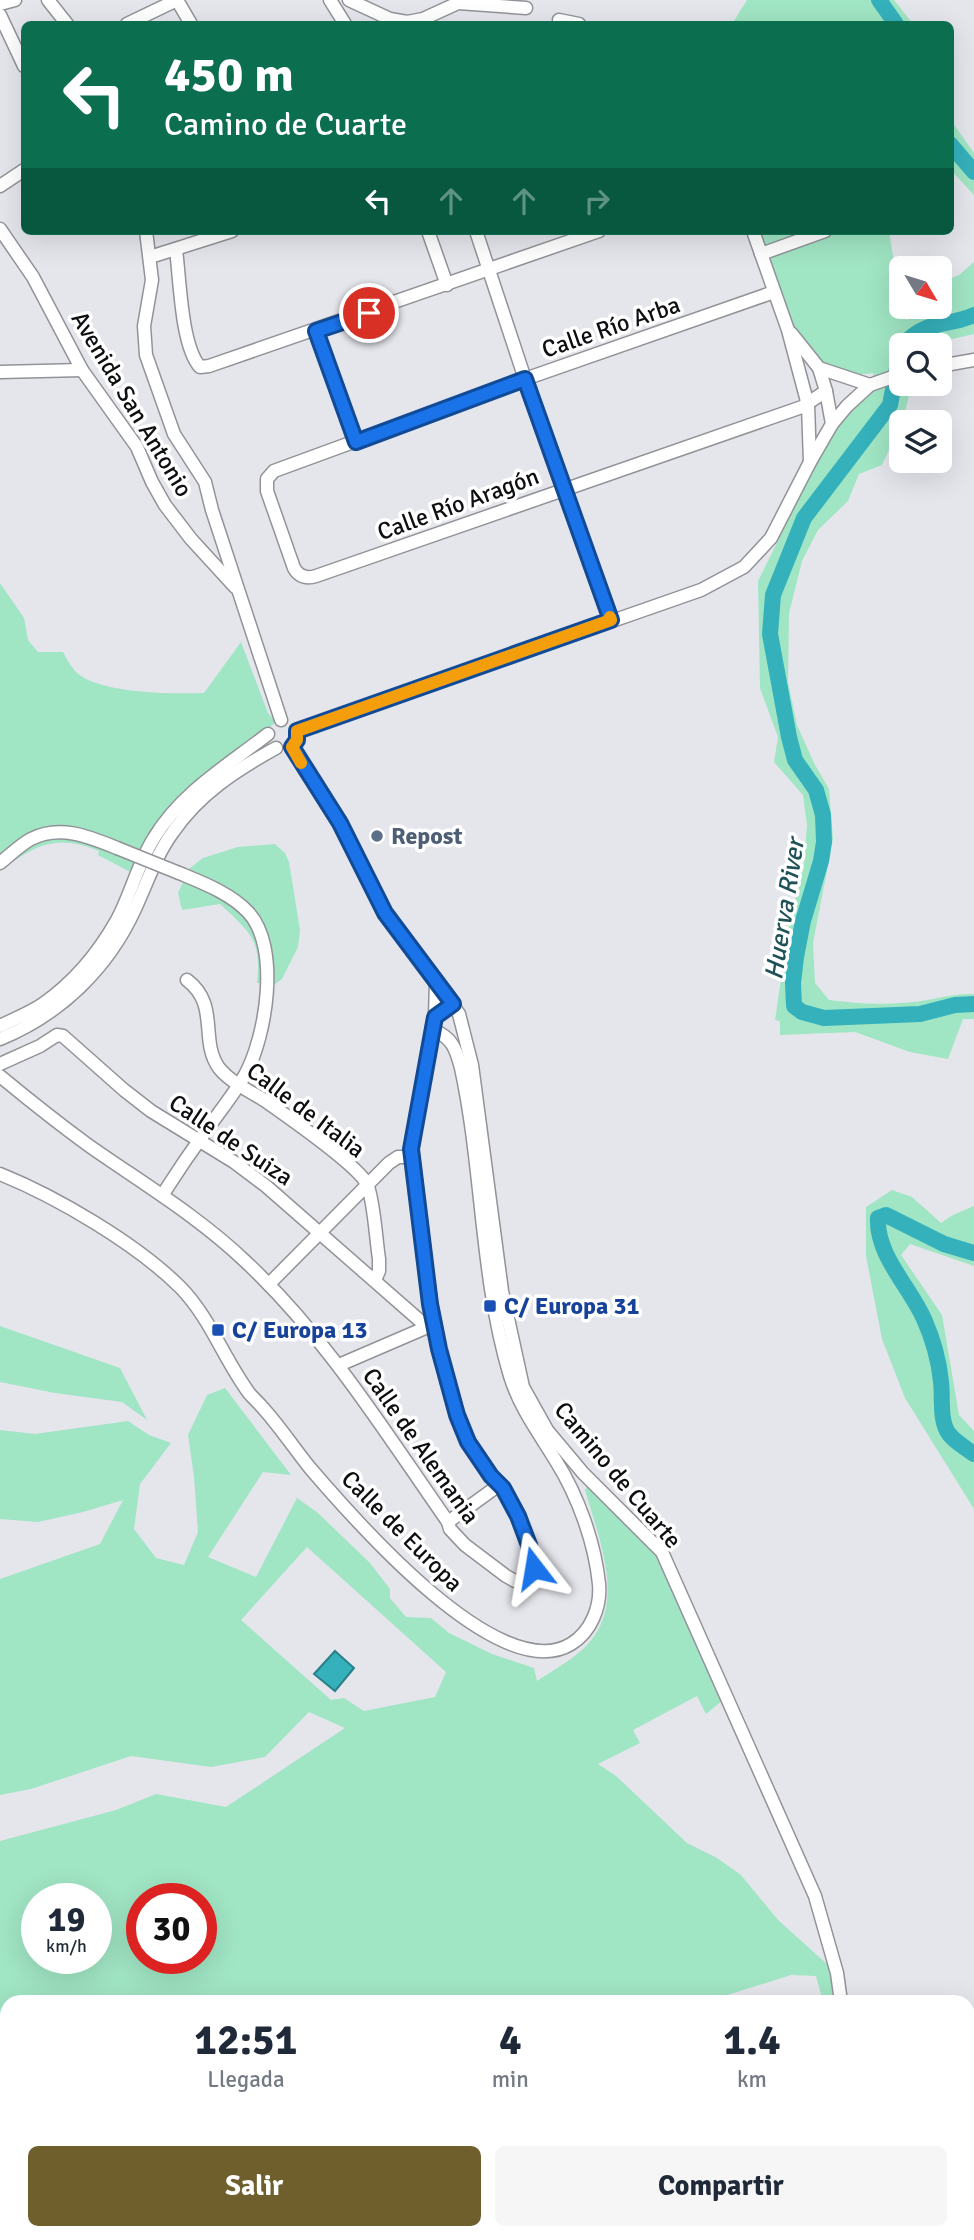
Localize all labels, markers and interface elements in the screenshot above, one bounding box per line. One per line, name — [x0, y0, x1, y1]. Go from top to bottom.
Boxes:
text: 450 m — [164, 45, 294, 105]
icon: left — [49, 49, 140, 140]
text: Camino de Cuarte — [164, 105, 407, 144]
icon: left — [359, 182, 397, 220]
icon: ahead — [432, 182, 470, 220]
icon: ahead — [505, 182, 543, 220]
icon: right — [578, 182, 616, 220]
north arrow — [889, 256, 952, 318]
map controls — [889, 256, 952, 473]
pin — [339, 283, 399, 343]
street label: Calle Río Arba — [538, 289, 684, 365]
icon: arrive — [350, 294, 388, 332]
street label: Avenida San Antonio — [65, 306, 199, 502]
button: search — [889, 333, 952, 396]
button: layers — [889, 410, 952, 473]
street label: Calle Río Aragón — [373, 461, 543, 547]
place label: Repost — [391, 821, 462, 851]
marker: Repost — [369, 828, 385, 844]
water label: Huerva River — [758, 833, 812, 982]
street label: Calle de Italia — [241, 1056, 371, 1164]
street label: Calle de Suiza — [163, 1088, 299, 1192]
place label: C/ Europa 31 — [504, 1291, 640, 1321]
marker: C/ Europa 31 — [482, 1298, 498, 1314]
place label: C/ Europa 13 — [232, 1315, 367, 1345]
marker: C/ Europa 13 — [210, 1322, 226, 1338]
street label: Calle de Alemania — [356, 1362, 486, 1530]
street label: Camino de Cuarte — [548, 1396, 688, 1554]
street label: Calle de Europa — [335, 1464, 469, 1598]
position arrow — [497, 1531, 571, 1605]
speed limit sign: 30 — [126, 1883, 217, 1974]
text: 19 — [48, 1898, 85, 1941]
text: km/h — [46, 1935, 87, 1957]
text: 12:51 — [194, 2015, 297, 2066]
text: 4 — [499, 2015, 522, 2066]
text: 1.4 — [723, 2015, 781, 2066]
text: Llegada — [207, 2065, 285, 2094]
text: min — [492, 2065, 529, 2094]
text: km — [737, 2065, 767, 2094]
button: Salir — [28, 2146, 481, 2226]
button: Compartir — [495, 2146, 947, 2226]

